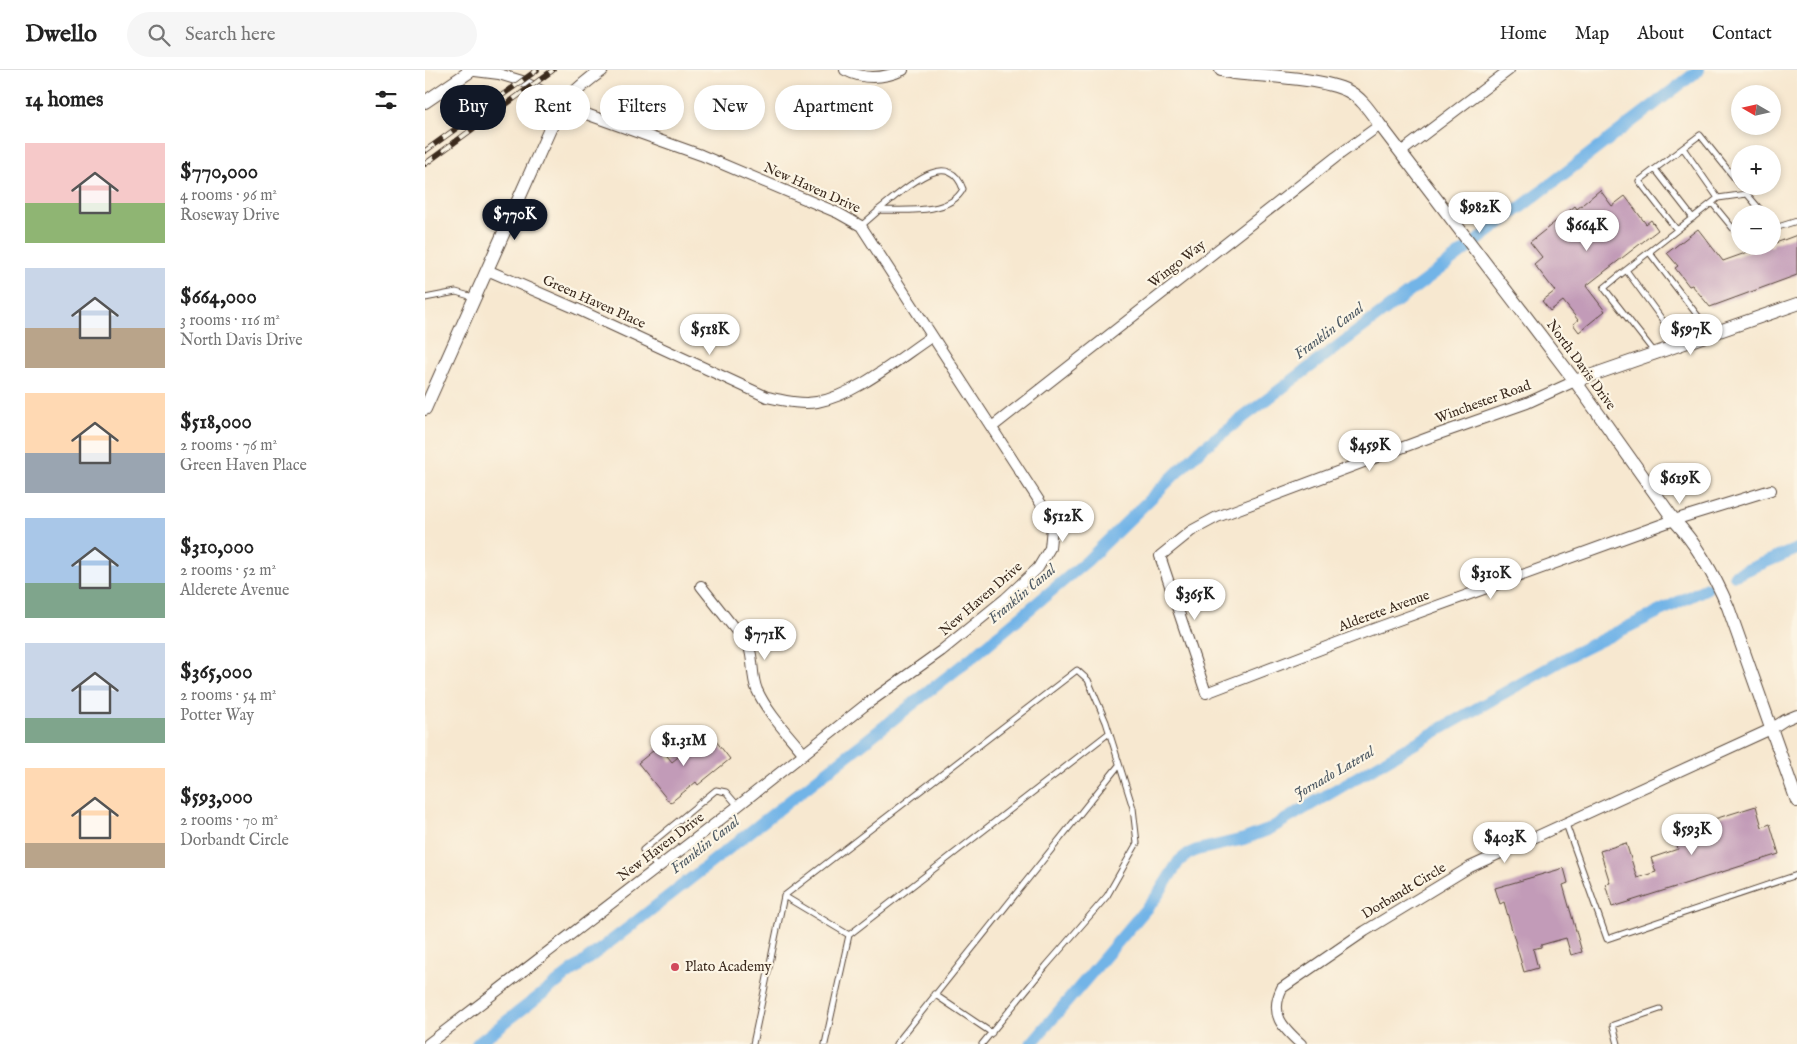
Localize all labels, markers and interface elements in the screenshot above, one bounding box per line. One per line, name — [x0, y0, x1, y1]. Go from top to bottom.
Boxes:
search box — [127, 12, 477, 57]
text: Dwello — [25, 19, 97, 50]
icon: search — [145, 21, 173, 49]
text: Search here — [185, 23, 275, 47]
text: Home — [1500, 23, 1547, 46]
text: Map — [1575, 23, 1609, 46]
text: About — [1637, 23, 1684, 46]
text: Contact — [1712, 23, 1772, 46]
chip: Buy — [440, 85, 506, 130]
chip: Rent — [516, 85, 590, 130]
chip: Filters — [600, 85, 684, 130]
chip: New — [694, 85, 765, 130]
chip: Apartment — [775, 85, 892, 130]
north arrow — [1731, 85, 1781, 135]
map controls — [1731, 85, 1781, 255]
icon: filters — [372, 86, 400, 114]
text: 14 homes — [25, 87, 103, 114]
button: + — [1731, 145, 1781, 195]
text: $770,000 — [180, 159, 258, 186]
street label: New Haven Drive — [761, 159, 864, 218]
icon: home — [65, 163, 125, 223]
text: 4 rooms · 96 m² — [180, 186, 277, 206]
pin: $982K — [1445, 191, 1515, 234]
pin: $770K — [480, 198, 550, 241]
text: $982K — [1459, 198, 1501, 218]
text: $770K — [493, 205, 537, 225]
button: − — [1731, 205, 1781, 255]
text: Roseway Drive — [180, 206, 280, 226]
pin: $664K — [1552, 210, 1622, 252]
text: $664K — [1566, 216, 1608, 236]
street label: Wingo Way — [1145, 236, 1209, 292]
street label: Green Haven Place — [540, 271, 649, 333]
text: $664,000 — [180, 284, 257, 311]
icon: home — [65, 288, 125, 348]
water label: Franklin Canal — [1290, 298, 1369, 363]
text: 3 rooms · 116 m² — [180, 311, 280, 331]
pin: $518K — [675, 314, 745, 356]
pin: $597K — [1656, 314, 1726, 356]
street label: North Davis Drive — [1542, 316, 1620, 414]
text: $518K — [691, 320, 729, 340]
text: $597K — [1671, 320, 1711, 340]
text: North Davis Drive — [180, 331, 303, 351]
street label: Winchester Road — [1433, 376, 1534, 428]
text: $518,000 — [180, 409, 252, 436]
icon: home — [65, 413, 125, 473]
pin: $459K — [1335, 430, 1405, 472]
text: 2 rooms · 76 m² — [180, 436, 277, 456]
text: $459K — [1350, 436, 1391, 456]
text: Green Haven Place — [180, 456, 307, 476]
pin: $619K — [1645, 462, 1715, 505]
text: $619K — [1660, 469, 1700, 489]
pin: $512K — [1028, 500, 1098, 543]
text: $512K — [1043, 507, 1083, 527]
text: $310,000 — [180, 534, 254, 561]
icon: home — [65, 538, 125, 598]
street label: New Haven Drive — [936, 558, 1027, 640]
pin: $310K — [1456, 558, 1526, 600]
water label: Franklin Canal — [984, 559, 1061, 628]
text: 2 rooms · 52 m² — [180, 561, 276, 581]
text: $310K — [1471, 564, 1511, 584]
pin: $365K — [1160, 578, 1230, 621]
text: Alderete Avenue — [180, 581, 289, 601]
text: $365K — [1176, 585, 1214, 605]
street label: Alderete Avenue — [1335, 586, 1433, 636]
pin: $771K — [730, 618, 800, 661]
text: $771K — [744, 625, 786, 645]
text: $365,000 — [180, 659, 252, 686]
icon: home — [65, 663, 125, 723]
text: 2 rooms · 54 m² — [180, 686, 277, 706]
text: Potter Way — [180, 706, 254, 726]
pin: $1.31M — [643, 724, 725, 767]
text: $1.31M — [661, 731, 707, 751]
water label: Jornado Lateral — [1290, 742, 1379, 804]
text: $593,000 — [180, 784, 253, 811]
icon: home — [65, 788, 125, 848]
street label: New Haven Drive — [614, 808, 708, 885]
text: 2 rooms · 70 m² — [180, 811, 278, 831]
water label: Franklin Canal — [667, 811, 744, 878]
pin: $593K — [1657, 814, 1727, 856]
text: $593K — [1672, 820, 1712, 840]
pin: $403K — [1470, 822, 1540, 864]
text: $403K — [1484, 828, 1526, 848]
text: Dorbandt Circle — [180, 831, 289, 851]
street label: Dorbandt Circle — [1359, 858, 1450, 923]
place label: Plato Academy — [685, 958, 771, 976]
marker: Plato Academy — [669, 961, 681, 973]

